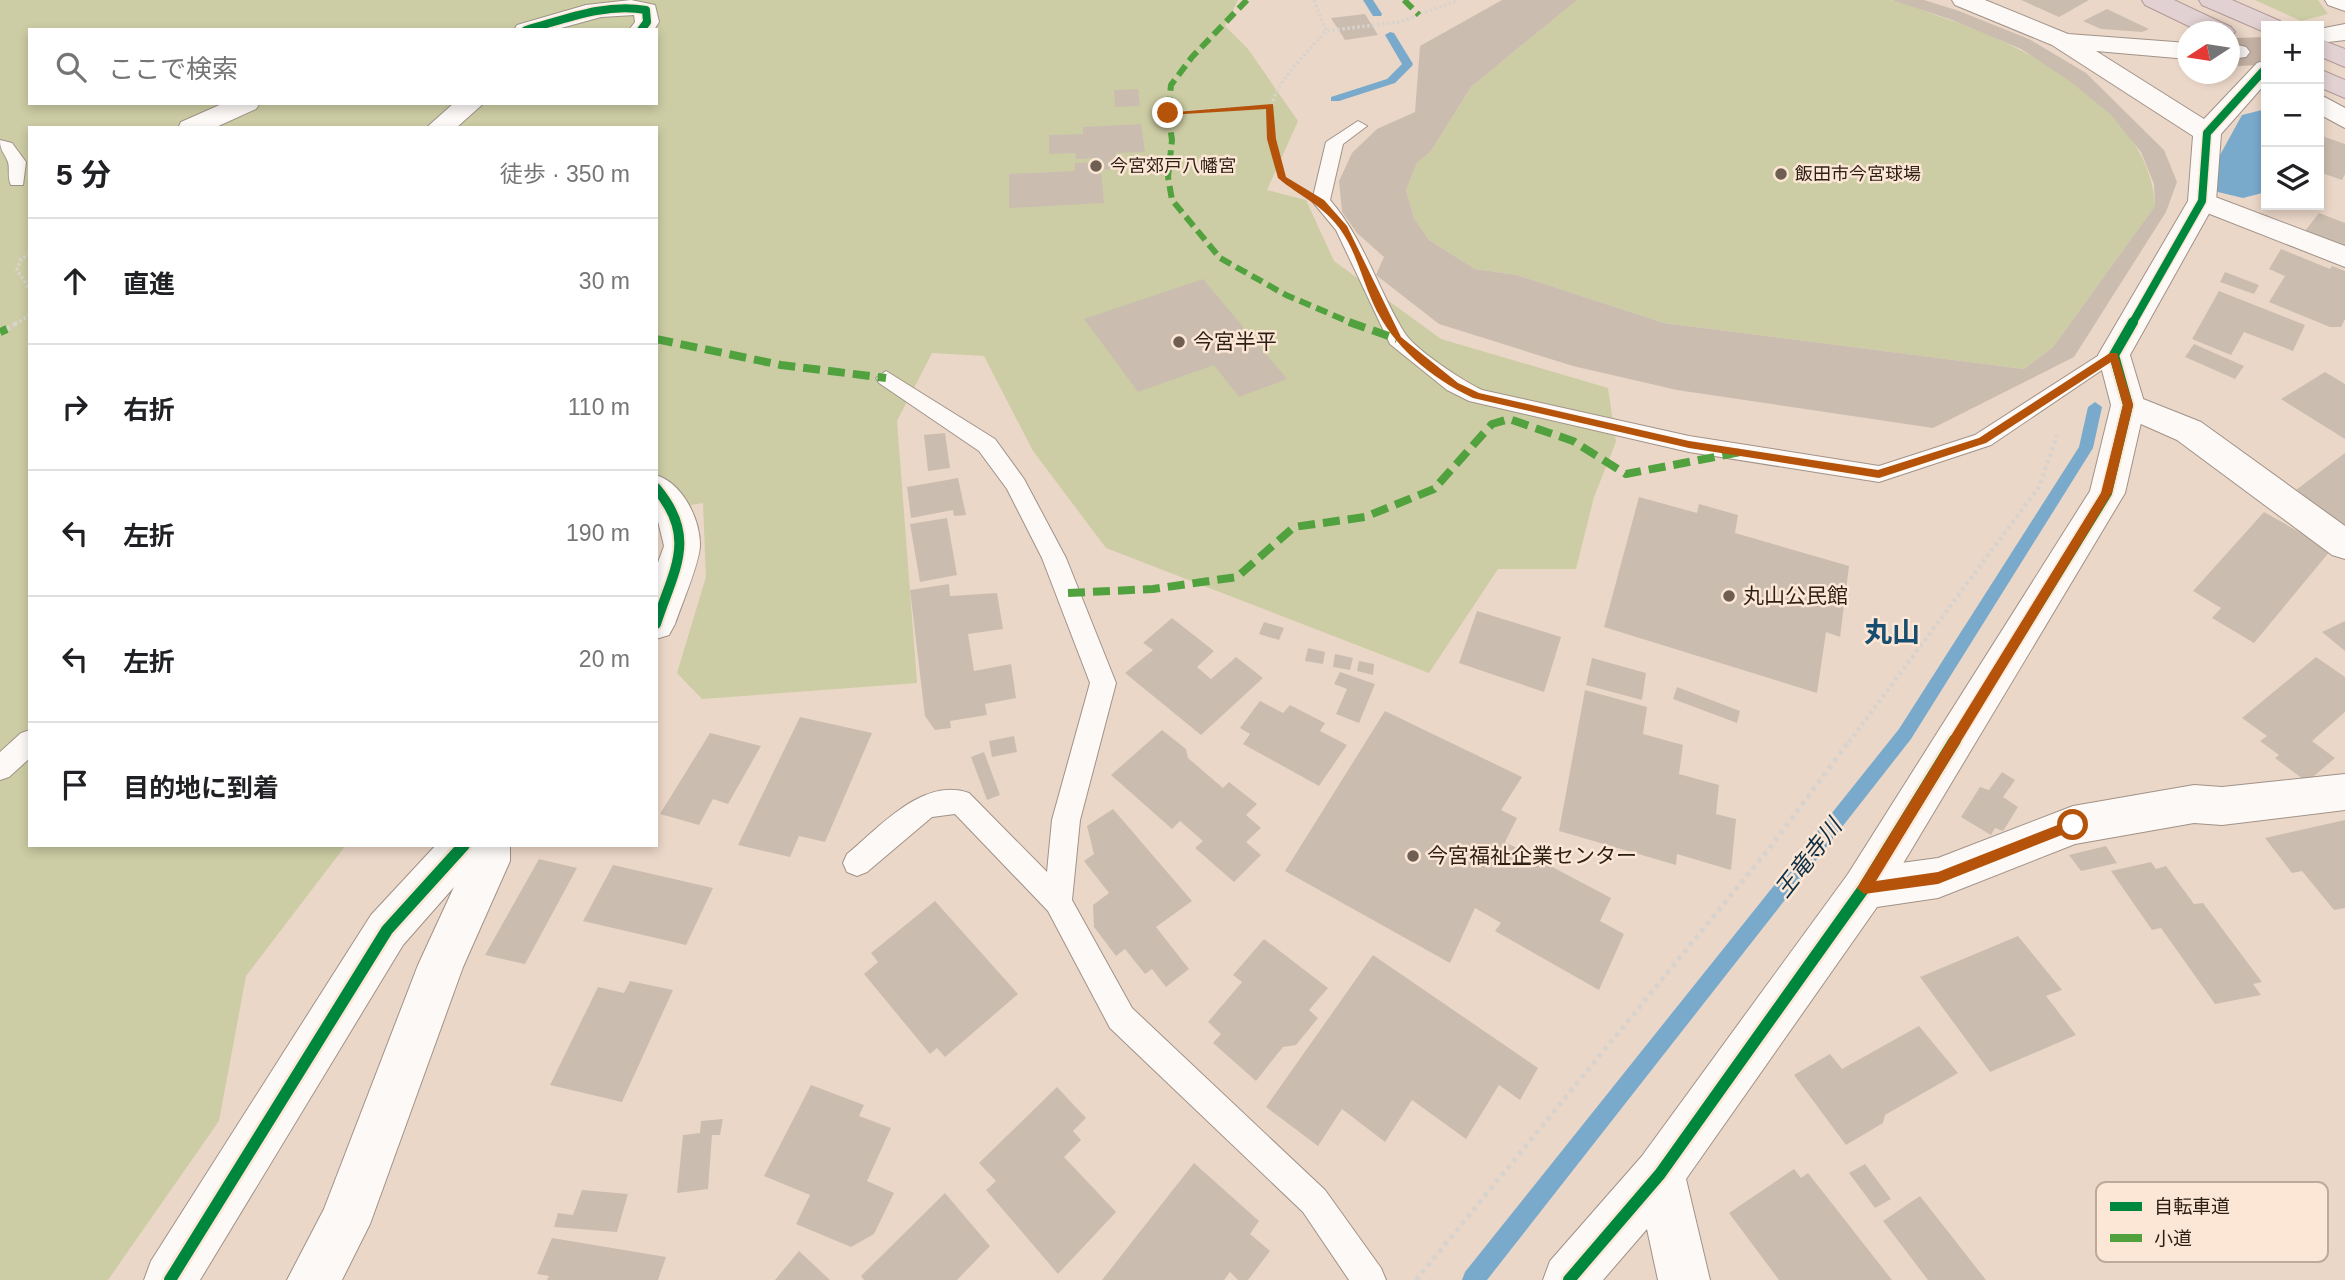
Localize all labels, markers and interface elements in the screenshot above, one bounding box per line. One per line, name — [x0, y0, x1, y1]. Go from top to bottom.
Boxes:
north arrow — [2177, 21, 2240, 84]
map controls — [2261, 21, 2324, 210]
button: + — [2261, 21, 2324, 84]
search box — [28, 28, 658, 105]
icon: search — [52, 48, 90, 86]
text: ここで検索 — [108, 54, 238, 84]
button: − — [2261, 84, 2324, 147]
route end — [1152, 97, 1183, 128]
button: layers — [2261, 147, 2324, 210]
place label: 今宮郊戸八幡宮 — [1110, 156, 1236, 176]
text: 5 分 — [56, 158, 111, 191]
marker: 今宮郊戸八幡宮 — [1088, 158, 1104, 174]
text: 徒歩 · 350 m — [500, 161, 630, 187]
place label: 飯田市今宮球場 — [1795, 164, 1921, 184]
marker: 飯田市今宮球場 — [1773, 166, 1789, 182]
icon: ahead — [56, 262, 94, 300]
text: 30 m — [579, 268, 630, 294]
text: 直進 — [123, 269, 175, 299]
place label: 今宮半平 — [1193, 330, 1277, 353]
marker: 今宮半平 — [1171, 334, 1187, 350]
icon: right — [56, 388, 94, 426]
text: 110 m — [568, 394, 630, 420]
text: 右折 — [123, 395, 175, 425]
icon: left — [56, 514, 94, 552]
text: 190 m — [566, 520, 630, 546]
text: 左折 — [123, 521, 175, 551]
place label: 丸山公民館 — [1743, 584, 1848, 607]
marker: 丸山公民館 — [1721, 588, 1737, 604]
district label: 丸山 — [1864, 617, 1920, 648]
icon: left — [56, 640, 94, 678]
text: 20 m — [579, 646, 630, 672]
text: 左折 — [123, 647, 175, 677]
icon: arrive — [56, 766, 94, 804]
text: 目的地に到着 — [123, 773, 279, 803]
route start — [2057, 809, 2088, 840]
water label: 王竜寺川 — [1769, 811, 1848, 902]
place label: 今宮福祉企業センター — [1427, 844, 1637, 867]
marker: 今宮福祉企業センター — [1405, 848, 1421, 864]
legend — [2096, 1182, 2328, 1262]
text: 自転車道 — [2154, 1196, 2230, 1217]
text: 小道 — [2154, 1228, 2192, 1249]

